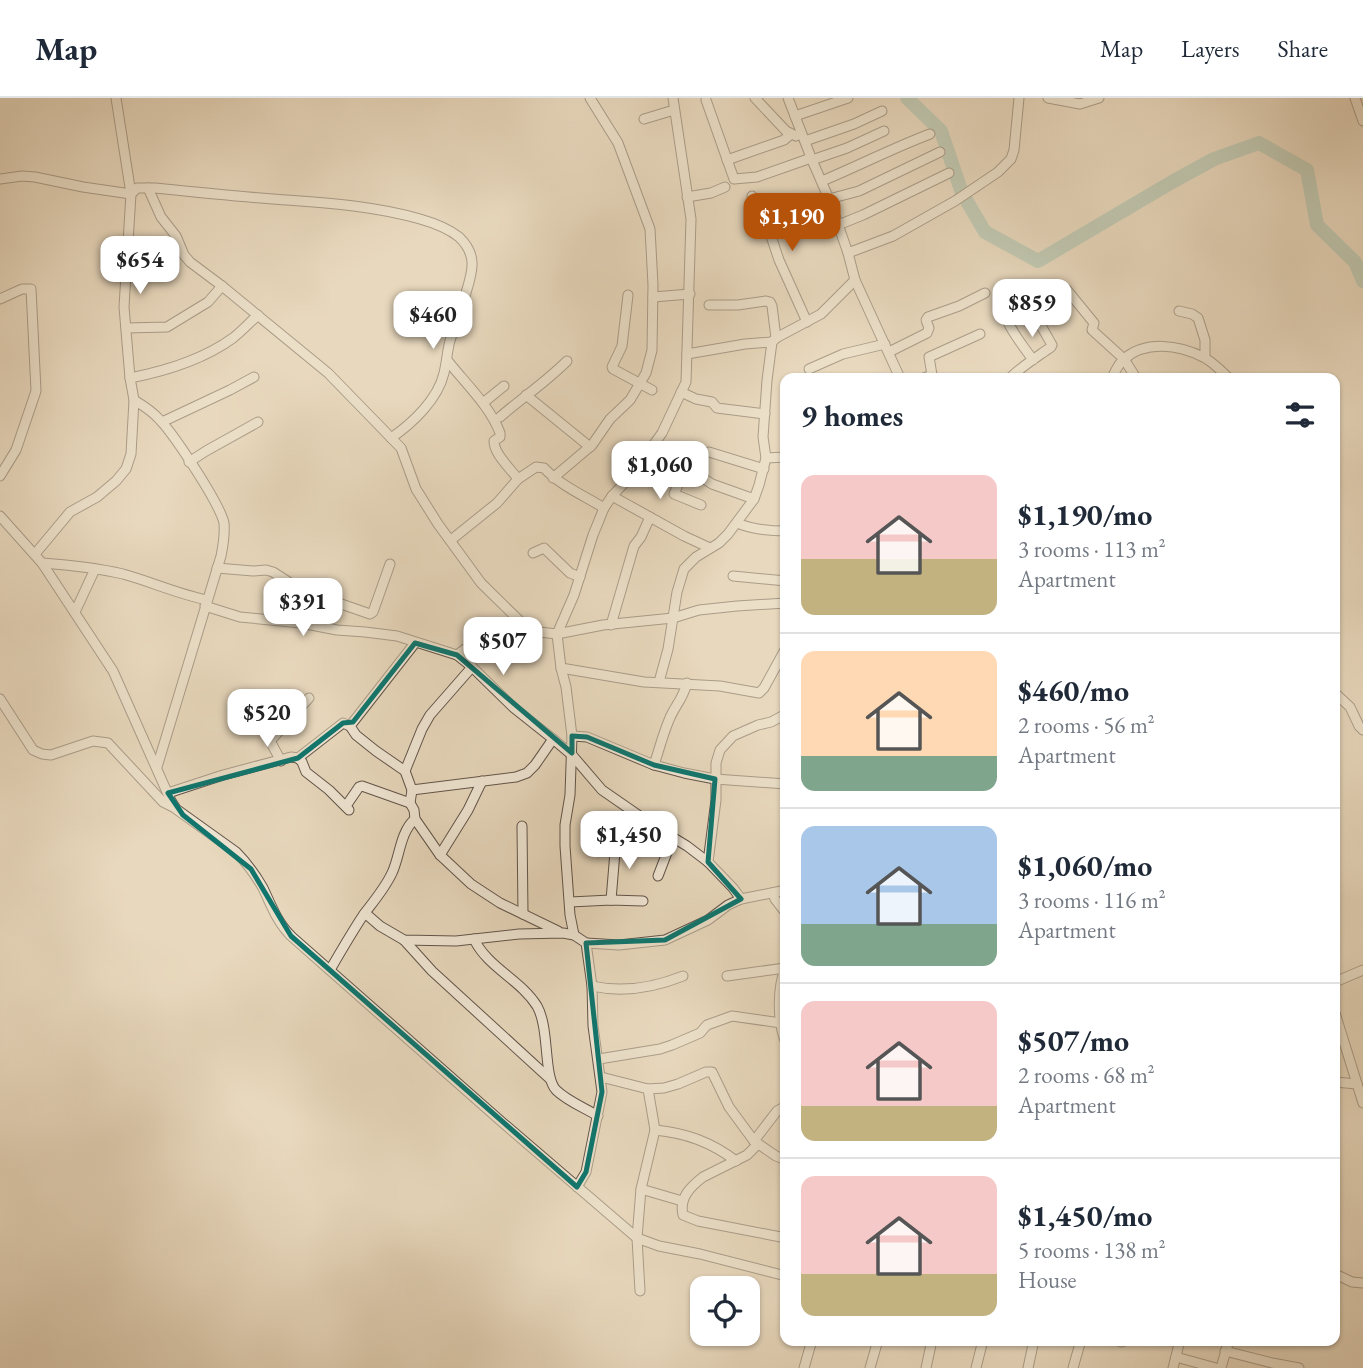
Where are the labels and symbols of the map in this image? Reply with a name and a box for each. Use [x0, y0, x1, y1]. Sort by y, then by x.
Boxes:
pin: $1,190 [735, 194, 849, 253]
pin: $654 [99, 236, 181, 296]
pin: $859 [991, 280, 1073, 339]
pin: $460 [392, 292, 474, 351]
pin: $1,060 [603, 442, 717, 501]
pin: $391 [262, 578, 344, 638]
pin: $507 [462, 618, 544, 677]
pin: $520 [226, 690, 308, 749]
pin: $1,450 [572, 812, 686, 871]

